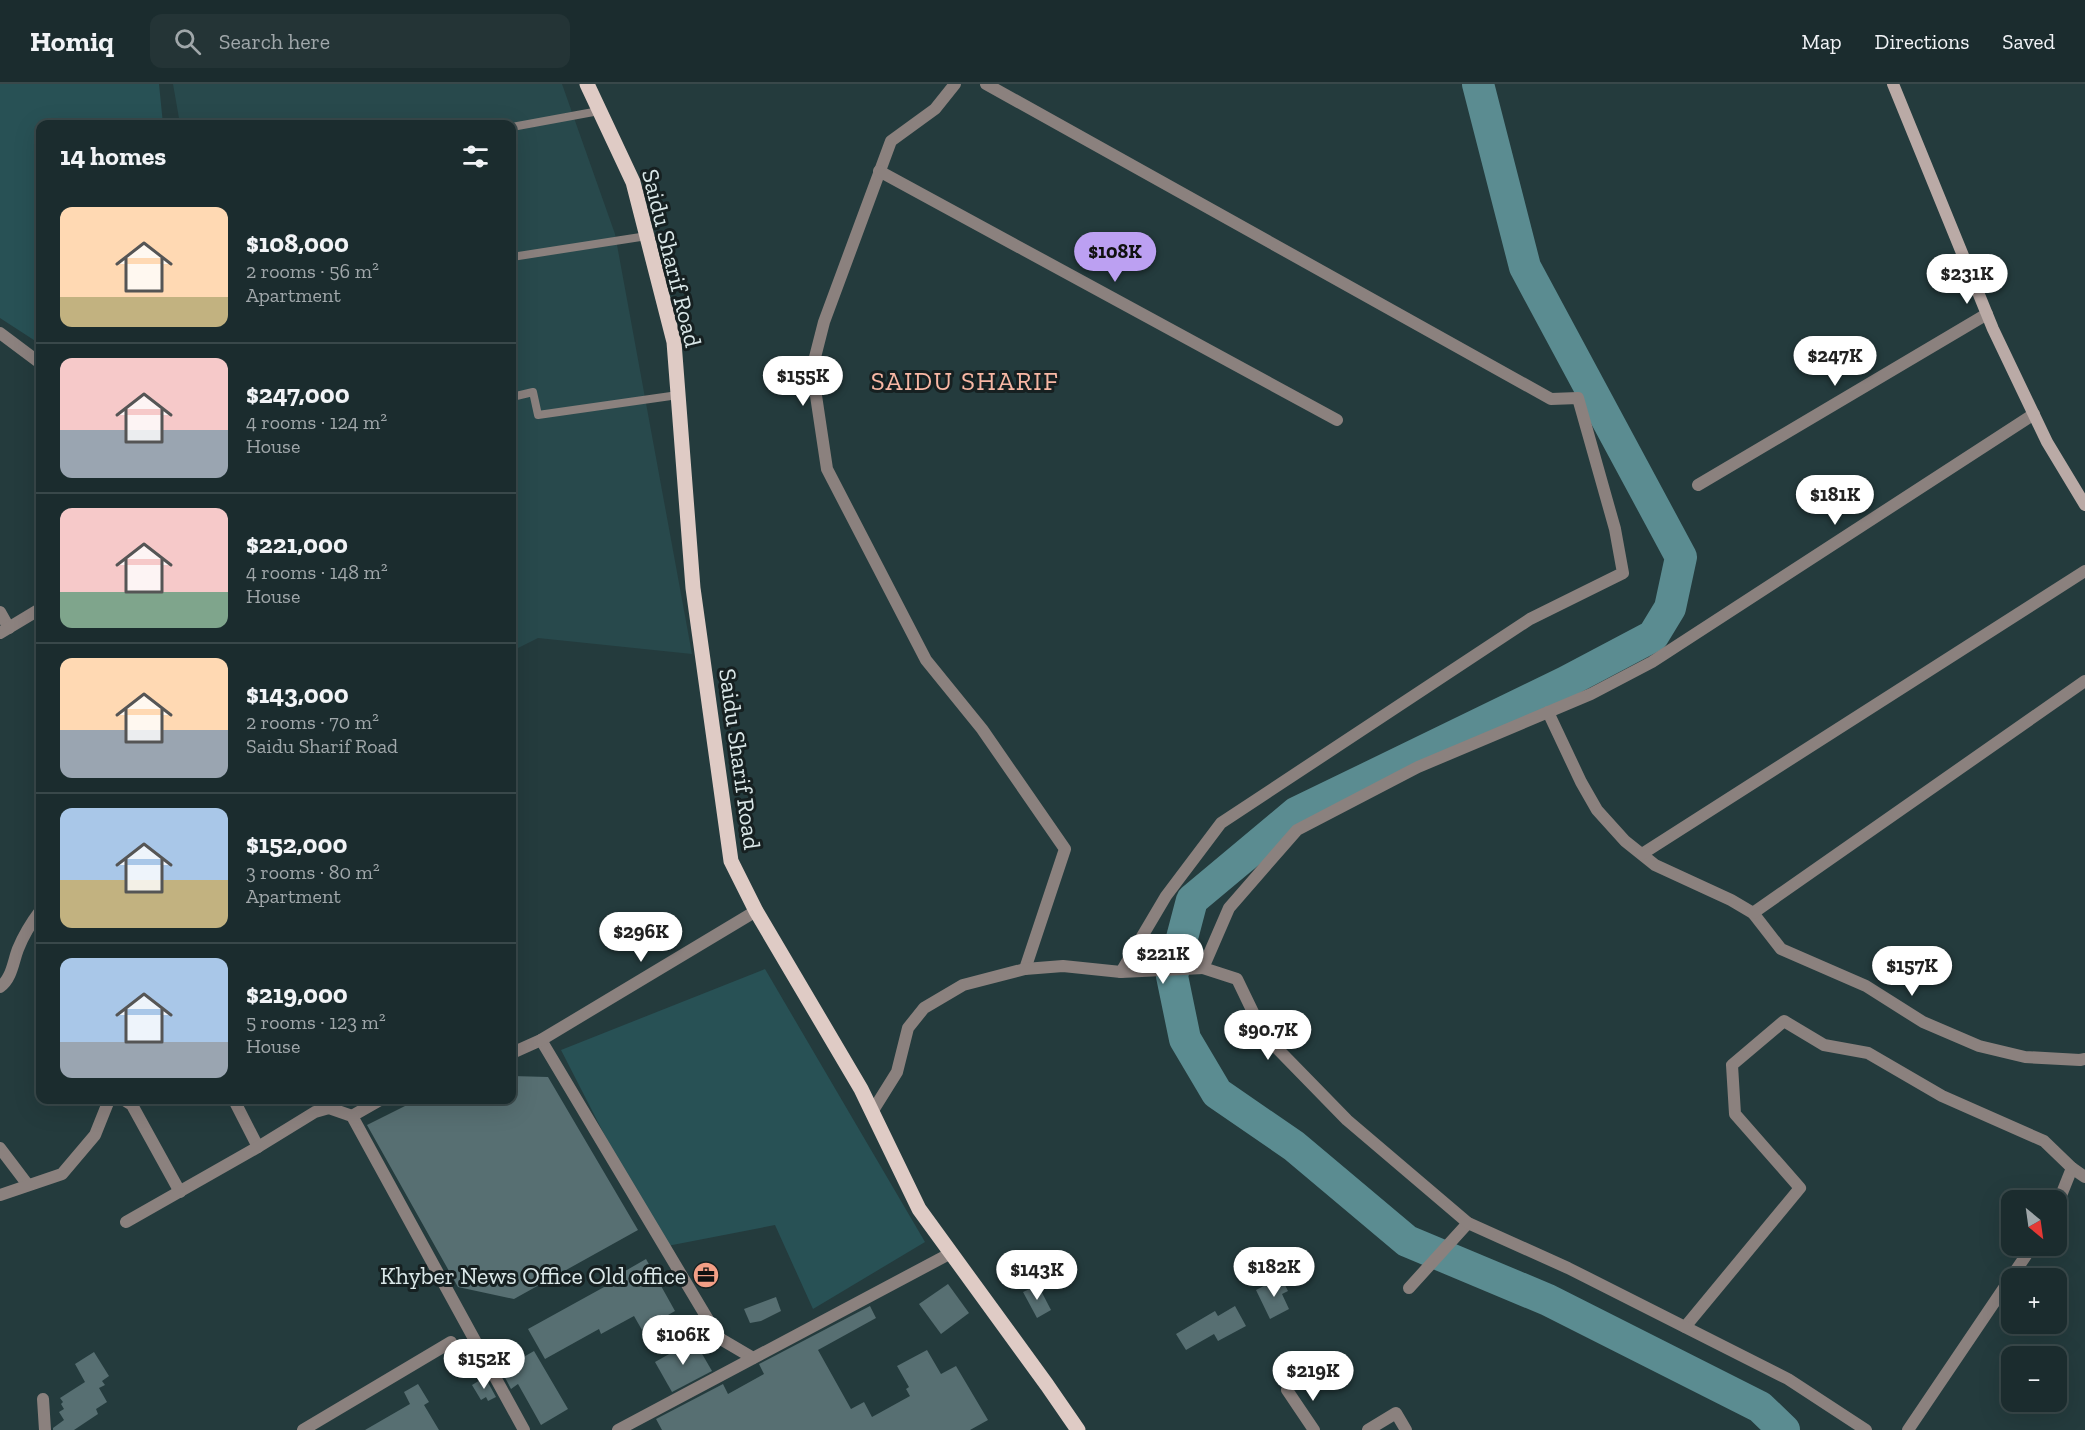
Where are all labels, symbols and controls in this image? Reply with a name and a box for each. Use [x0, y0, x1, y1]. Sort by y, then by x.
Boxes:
search box [150, 14, 570, 68]
text: Homiq [30, 25, 114, 58]
icon: search [171, 25, 204, 58]
text: Search here [219, 28, 330, 55]
text: Map [1802, 29, 1842, 54]
text: Directions [1875, 29, 1969, 54]
text: Saved [2002, 29, 2055, 54]
text: 14 homes [60, 140, 166, 172]
icon: filters [459, 140, 492, 173]
street label: Saidu Sharif Road [636, 166, 708, 350]
text: $108,000 [246, 227, 349, 259]
icon: home [108, 231, 180, 303]
pin: $108K [1073, 232, 1157, 283]
text: $108K [1088, 239, 1142, 263]
pin: $231K [1925, 254, 2009, 305]
text: 2 rooms · 56 m² [246, 259, 379, 283]
text: $231K [1941, 261, 1993, 285]
text: Apartment [246, 283, 341, 307]
pin: $247K [1793, 336, 1877, 387]
text: $247K [1808, 343, 1862, 367]
pin: $155K [761, 356, 845, 407]
text: $155K [777, 363, 829, 387]
district label: SAIDU SHARIF [871, 365, 1059, 397]
text: $247,000 [246, 378, 350, 410]
icon: home [108, 382, 180, 454]
text: 4 rooms · 124 m² [246, 410, 387, 434]
text: House [246, 434, 300, 458]
pin: $181K [1793, 475, 1877, 526]
text: $181K [1810, 482, 1860, 506]
text: $221,000 [246, 528, 348, 560]
icon: home [108, 532, 180, 604]
text: 4 rooms · 148 m² [246, 560, 388, 584]
text: House [246, 584, 300, 608]
street label: Saidu Sharif Road [713, 667, 767, 851]
text: $143,000 [246, 678, 349, 710]
icon: home [108, 682, 180, 754]
text: 2 rooms · 70 m² [246, 710, 379, 734]
text: Saidu Sharif Road [246, 734, 398, 758]
text: $152,000 [246, 828, 348, 860]
icon: home [108, 832, 180, 904]
text: 3 rooms · 80 m² [246, 860, 380, 884]
text: Apartment [246, 884, 341, 908]
pin: $296K [599, 912, 683, 963]
text: $296K [613, 919, 669, 943]
pin: $221K [1121, 934, 1205, 985]
text: $221K [1137, 941, 1189, 965]
pin: $157K [1870, 946, 1954, 997]
text: $157K [1886, 953, 1938, 977]
text: $219,000 [246, 978, 348, 1010]
icon: home [108, 982, 180, 1054]
text: 5 rooms · 123 m² [246, 1010, 386, 1034]
pin: $90.7K [1219, 1010, 1317, 1061]
text: $90.7K [1238, 1017, 1298, 1041]
text: House [246, 1034, 300, 1058]
north arrow [2001, 1190, 2067, 1256]
map controls [2001, 1190, 2067, 1412]
pin: $182K [1232, 1247, 1316, 1298]
pin: $143K [995, 1250, 1079, 1301]
text: $182K [1248, 1254, 1300, 1278]
text: $143K [1010, 1257, 1064, 1281]
office icon: Khyber News Office Old office [691, 1260, 721, 1290]
place label: Khyber News Office Old office [380, 1261, 686, 1290]
button: + [2001, 1268, 2067, 1334]
pin: $106K [641, 1315, 725, 1366]
text: $106K [656, 1322, 710, 1346]
pin: $152K [442, 1339, 526, 1390]
text: $152K [458, 1346, 510, 1370]
button: − [2001, 1346, 2067, 1412]
pin: $219K [1271, 1351, 1355, 1402]
text: $219K [1287, 1358, 1339, 1382]

